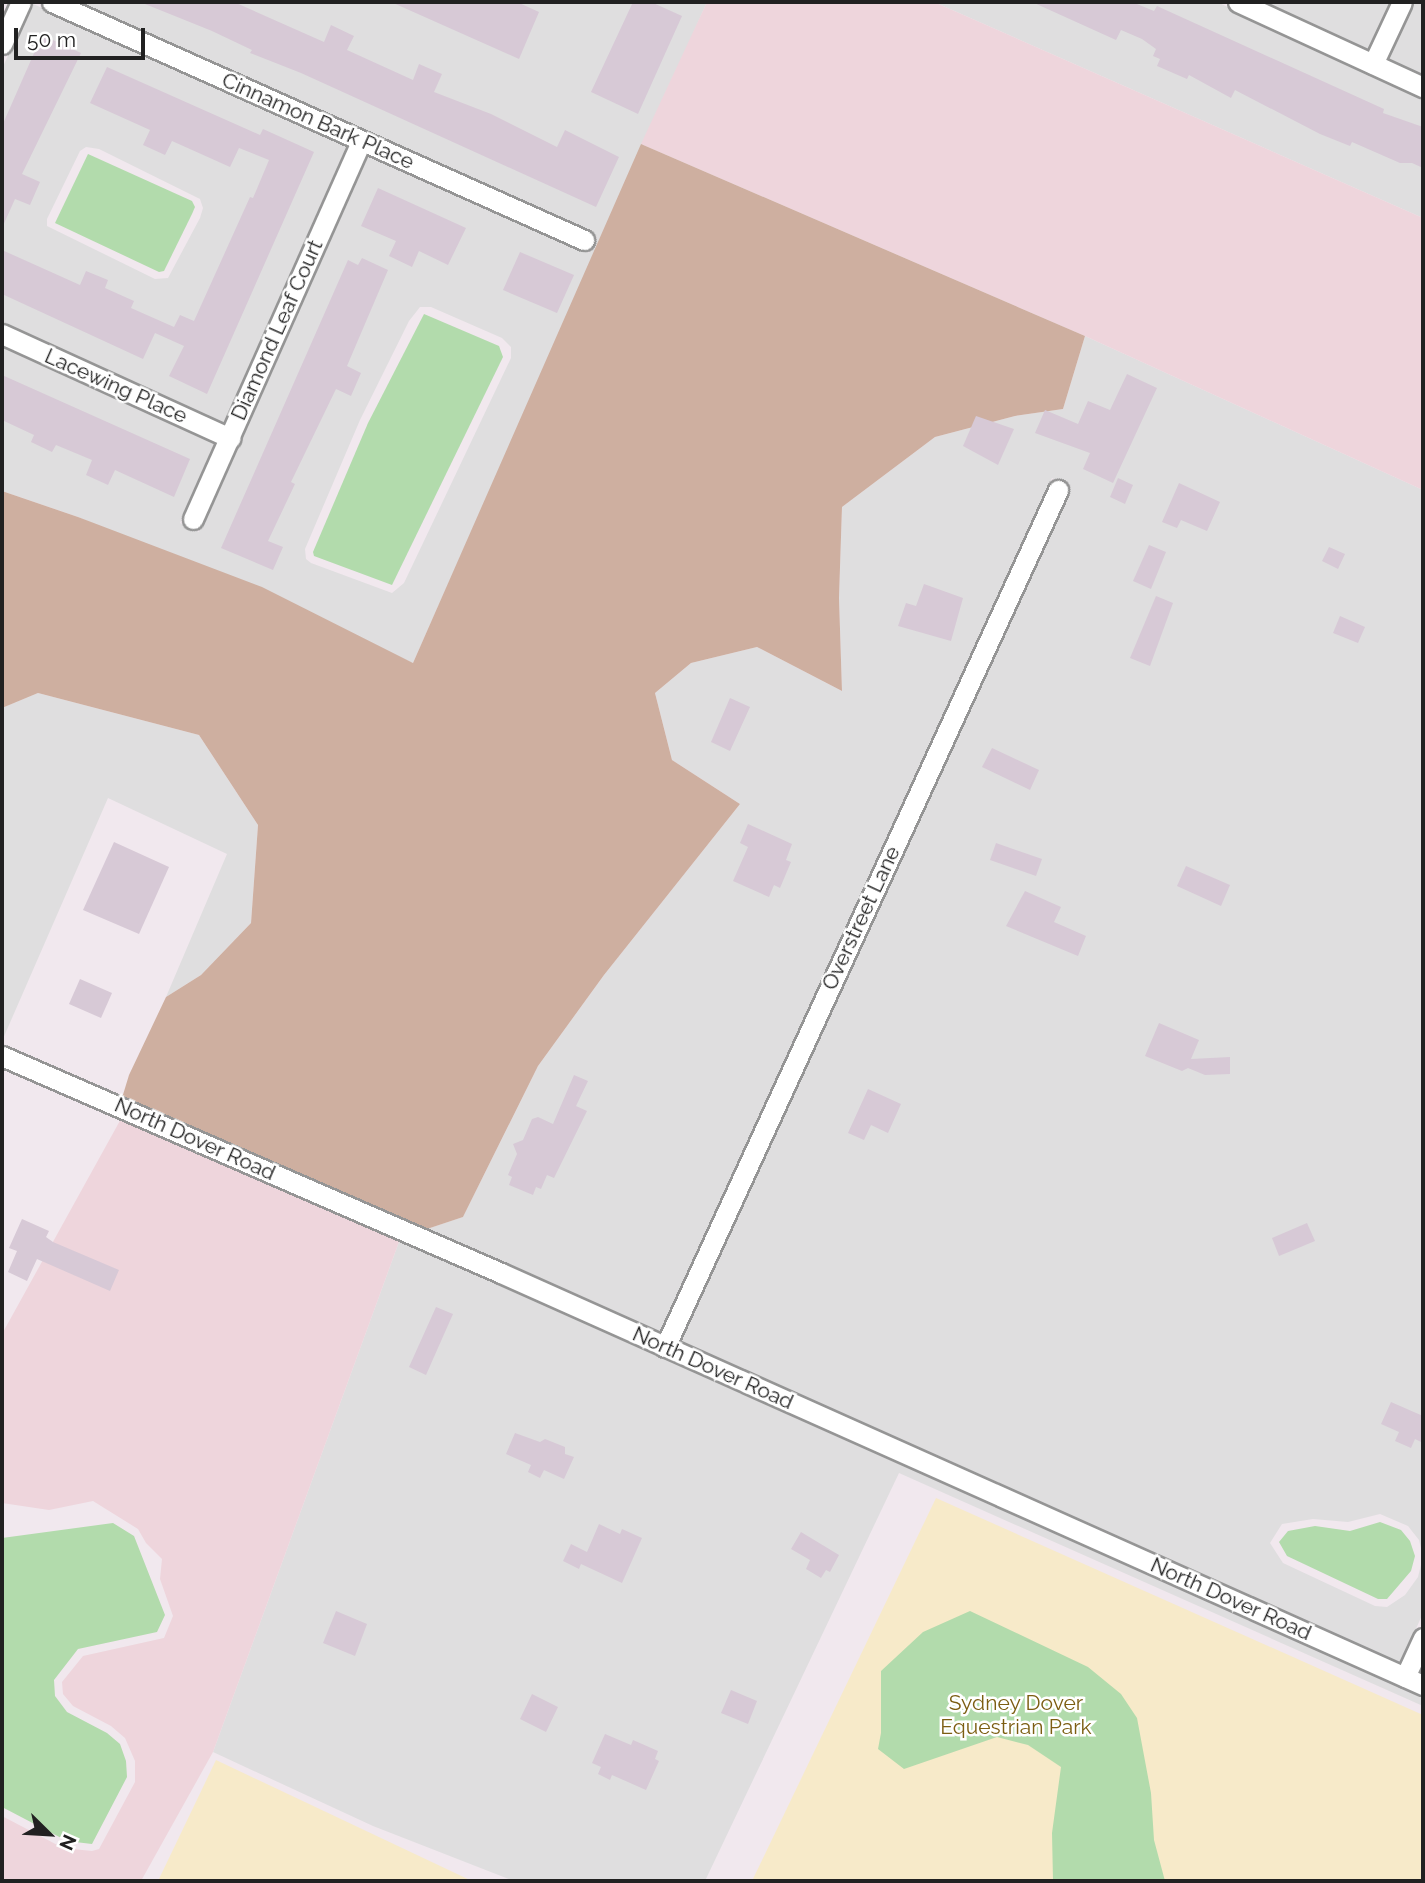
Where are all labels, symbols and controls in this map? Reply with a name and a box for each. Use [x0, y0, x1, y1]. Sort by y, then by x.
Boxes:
scale bar [18, 14, 149, 58]
text: 50 m [27, 27, 76, 52]
street label: Cinnamon Bark Place [218, 67, 418, 175]
street label: Diamond Leaf Court [226, 236, 328, 424]
street label: Lacewing Place [41, 343, 191, 429]
street label: Overstreet Lane [817, 842, 905, 994]
street label: North Dover Road [110, 1092, 280, 1186]
street label: North Dover Road [628, 1321, 798, 1415]
street label: North Dover Road [1146, 1552, 1316, 1646]
park label: Sydney Dover Equestrian Park [940, 1690, 1092, 1740]
north arrow [14, 1799, 84, 1869]
text: N [55, 1831, 81, 1854]

